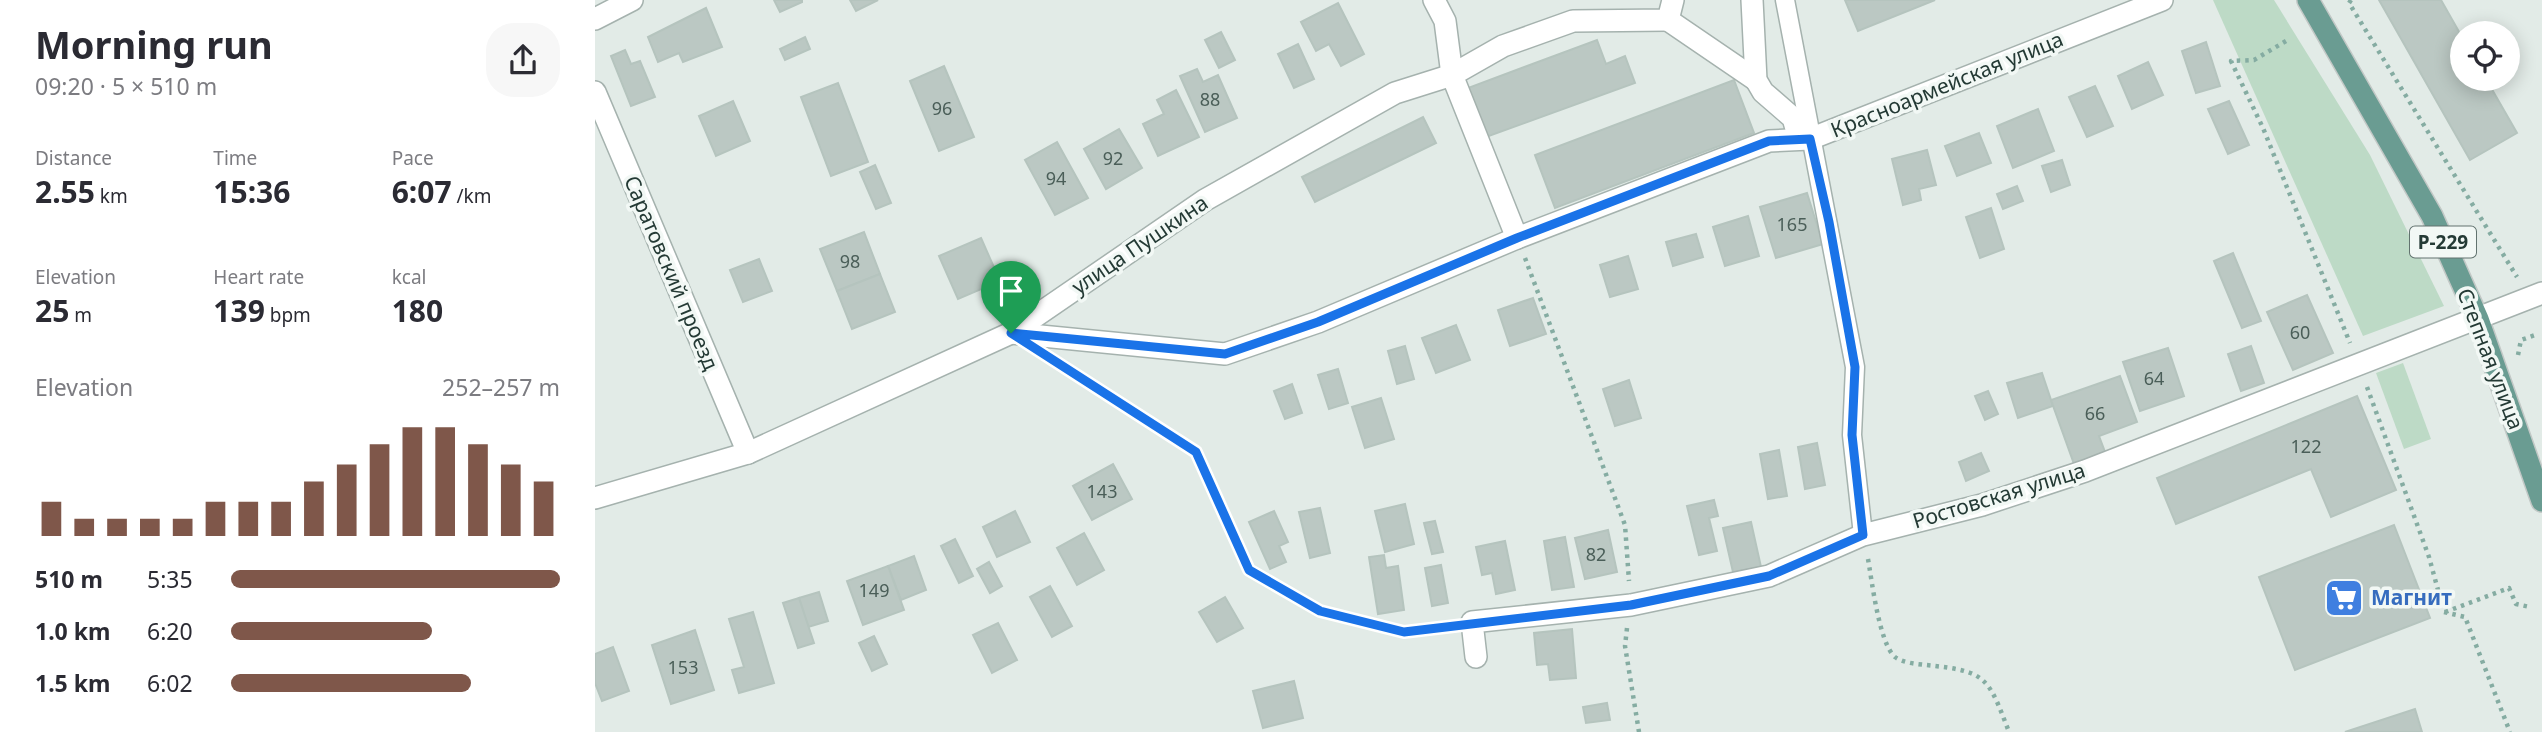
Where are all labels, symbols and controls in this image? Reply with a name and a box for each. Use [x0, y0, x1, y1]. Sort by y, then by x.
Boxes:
text: Morning run [35, 18, 273, 70]
map controls [2450, 21, 2520, 91]
button: locate [2450, 21, 2520, 91]
button: share [486, 23, 560, 97]
street label: Красноармейская улица [1826, 25, 2067, 144]
text: 09:20 · 5 × 510 m [35, 70, 217, 102]
house number: 88 [1200, 87, 1220, 111]
house number: 96 [932, 96, 952, 120]
text: Distance [35, 145, 112, 171]
text: Time [213, 145, 257, 171]
text: Pace [392, 145, 434, 171]
house number: 92 [1103, 146, 1123, 170]
house number: 94 [1046, 166, 1066, 190]
text: 2.55 [35, 171, 95, 212]
text: 15:36 [213, 171, 290, 212]
text: 6:07 [392, 171, 452, 212]
street label: Саратовский проезд [618, 171, 726, 374]
text: km [95, 183, 128, 209]
text: /km [452, 183, 492, 209]
street label: улица Пушкина [1066, 188, 1213, 300]
house number: 165 [1777, 212, 1807, 236]
road number: Р-229 [2410, 226, 2476, 258]
house number: 98 [840, 249, 860, 273]
pin [981, 261, 1041, 333]
text: Elevation [35, 264, 116, 290]
text: Heart rate [213, 264, 304, 290]
text: kcal [392, 264, 426, 290]
icon: arrive [992, 272, 1030, 310]
street label: Степная улица [2451, 284, 2531, 433]
text: 25 [35, 290, 69, 331]
text: 139 [213, 290, 265, 331]
text: 180 [392, 290, 443, 331]
text: m [69, 302, 92, 328]
text: bpm [265, 302, 311, 328]
house number: 60 [2290, 320, 2310, 344]
house number: 64 [2144, 366, 2164, 390]
text: Elevation [35, 371, 133, 403]
text: 252–257 m [442, 371, 560, 403]
house number: 66 [2085, 401, 2105, 425]
house number: 122 [2291, 434, 2321, 458]
street label: Ростовская улица [1909, 455, 2088, 535]
house number: 143 [1087, 479, 1117, 503]
house number: 82 [1586, 542, 1606, 566]
text: 510 m [35, 563, 103, 595]
text: 5:35 [147, 563, 193, 595]
supermarket icon: Магнит [2323, 577, 2365, 619]
house number: 149 [859, 578, 889, 602]
place label: Магнит [2371, 583, 2452, 611]
text: 1.0 km [35, 615, 110, 647]
text: 6:20 [147, 615, 193, 647]
house number: 153 [668, 655, 698, 679]
text: 1.5 km [35, 667, 110, 699]
text: 6:02 [147, 667, 193, 699]

